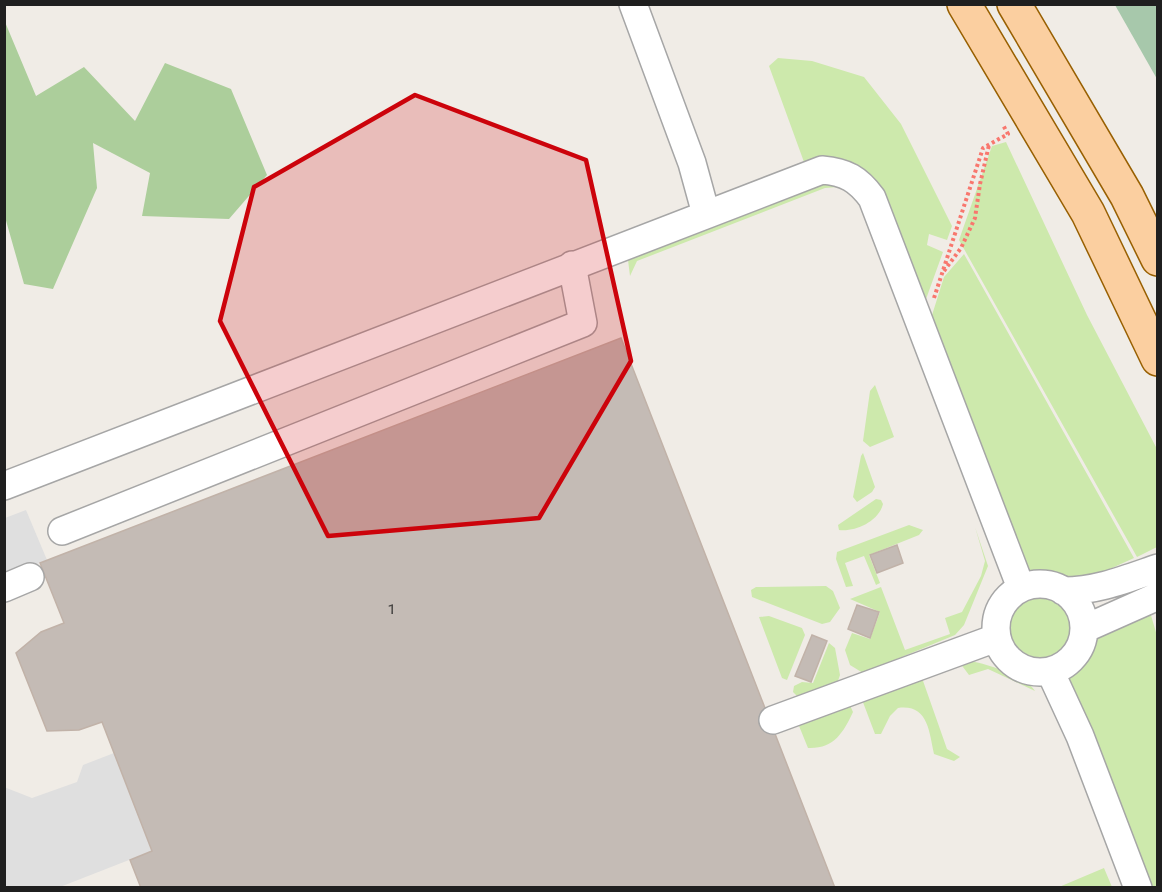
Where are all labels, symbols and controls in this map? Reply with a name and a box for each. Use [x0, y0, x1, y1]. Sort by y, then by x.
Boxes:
house number: 1 [389, 598, 395, 618]

